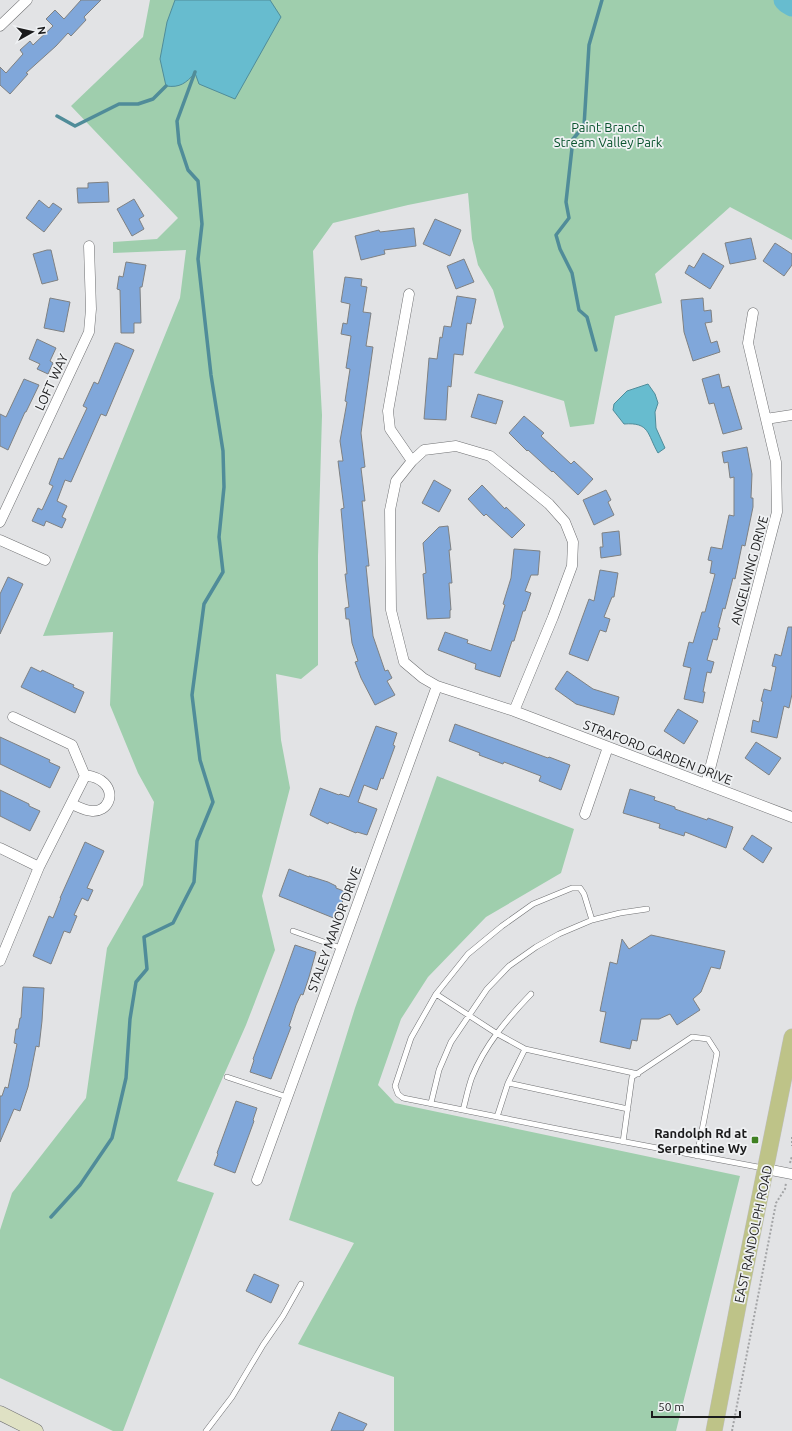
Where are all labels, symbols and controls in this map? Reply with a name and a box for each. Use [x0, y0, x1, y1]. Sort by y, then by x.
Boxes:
north arrow [12, 12, 52, 52]
text: N [35, 26, 48, 36]
park label: Paint Branch Stream Valley Park [554, 120, 663, 149]
street label: LOFT WAY [32, 351, 70, 412]
street label: ANGELWING DRIVE [728, 514, 770, 626]
street label: STRAFORD GARDEN DRIVE [582, 717, 734, 787]
street label: STALEY MANOR DRIVE [305, 864, 363, 994]
place label: Randolph Rd at Serpentine Wy [654, 1126, 747, 1155]
marker: Randolph Rd at Serpentine Wy [750, 1135, 760, 1145]
street label: EAST RANDOLPH ROAD [732, 1164, 774, 1304]
scale bar [652, 1393, 740, 1419]
text: 50 m [658, 1400, 685, 1413]

